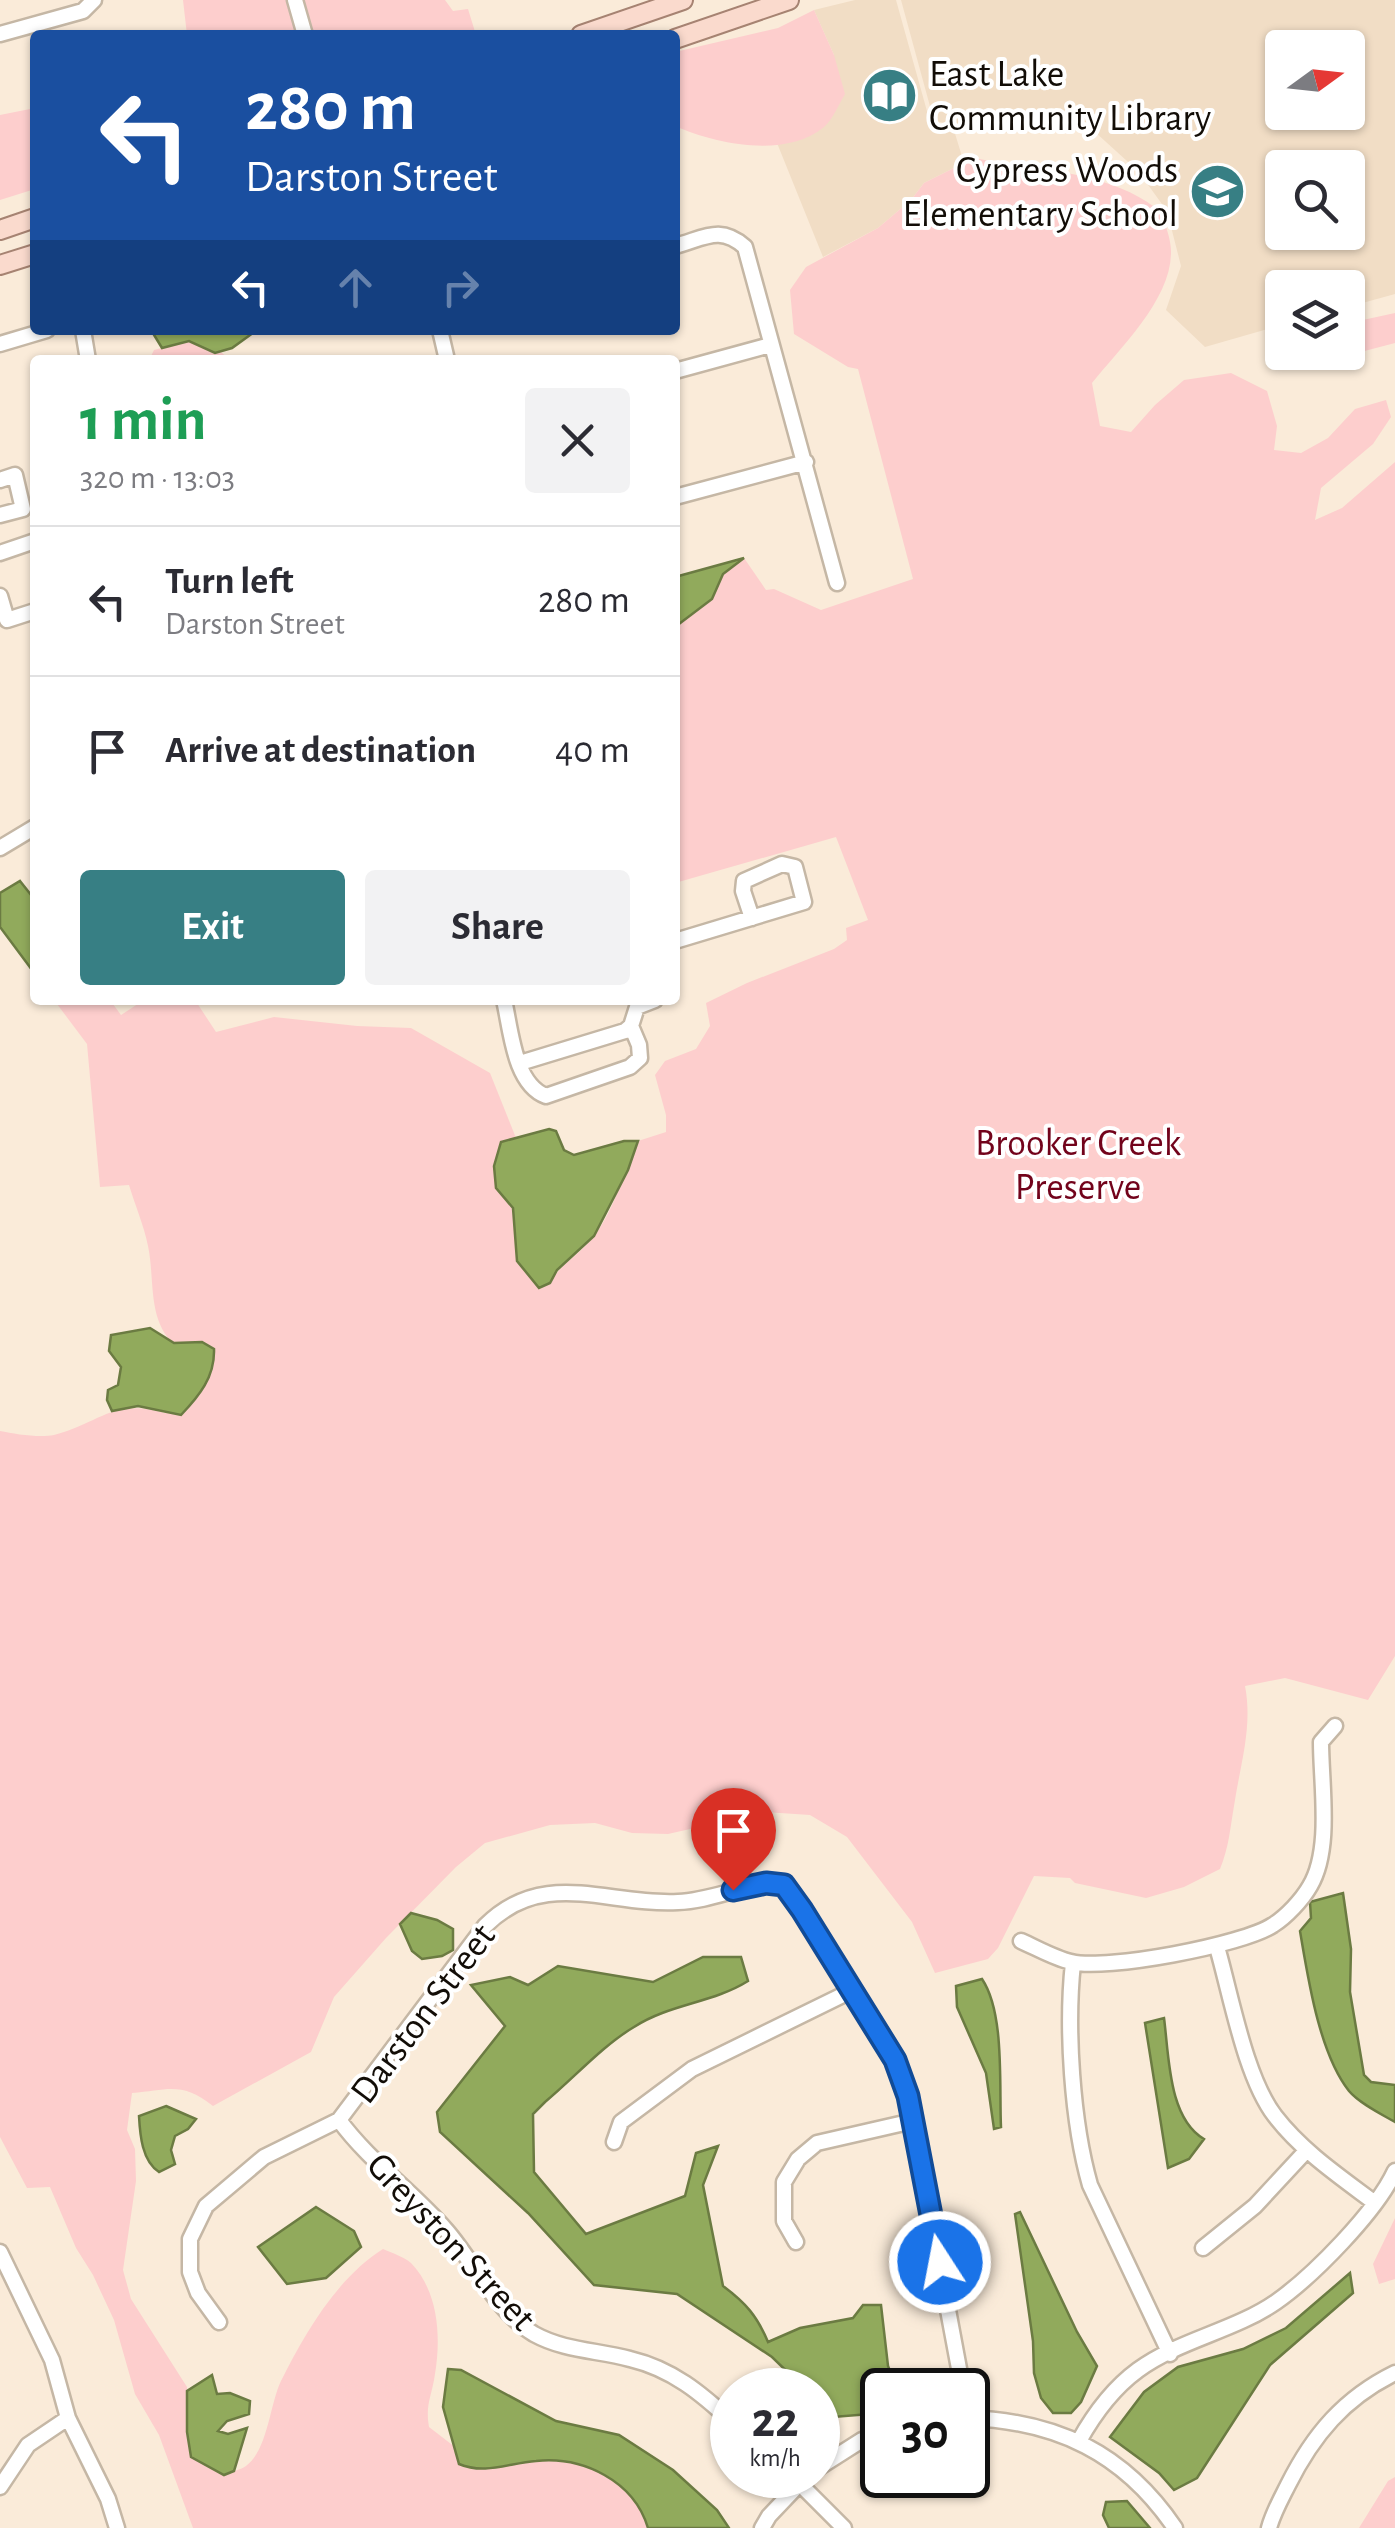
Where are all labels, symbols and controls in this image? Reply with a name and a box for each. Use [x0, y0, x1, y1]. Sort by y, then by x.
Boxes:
north arrow [1265, 30, 1365, 130]
map controls [1265, 30, 1365, 370]
place label: East Lake Community Library [929, 56, 1211, 138]
library icon: East Lake Community Library [860, 65, 920, 125]
icon: left [80, 70, 210, 200]
text: 280 m [245, 73, 416, 143]
button: search [1265, 150, 1365, 250]
place label: Cypress Woods Elementary School [902, 152, 1178, 234]
text: Darston Street [245, 155, 498, 200]
school or university icon: Cypress Woods Elementary School [1187, 161, 1247, 221]
icon: left [223, 260, 278, 315]
icon: ahead [328, 260, 383, 315]
icon: right [433, 260, 488, 315]
button: layers [1265, 270, 1365, 370]
button: close [525, 388, 630, 493]
text: 1 min [80, 391, 206, 451]
text: 320 m · 13:03 [80, 462, 235, 494]
text: Turn left [165, 563, 293, 601]
icon: left [80, 574, 135, 629]
text: 280 m [538, 582, 630, 620]
text: Darston Street [165, 608, 345, 640]
icon: arrive [80, 724, 135, 779]
text: Arrive at destination [165, 732, 476, 770]
text: 40 m [555, 732, 630, 770]
button: Exit [80, 870, 345, 985]
button: Share [365, 870, 630, 985]
park label: Brooker Creek Preserve [975, 1125, 1182, 1207]
pin [691, 1788, 776, 1891]
icon: arrive [706, 1803, 761, 1858]
street label: Darston Street [344, 1918, 503, 2111]
street label: Greyston Street [359, 2146, 542, 2338]
position arrow [888, 2210, 992, 2314]
speed limit sign: 30 [860, 2368, 990, 2498]
text: 22 [751, 2396, 799, 2446]
text: km/h [749, 2446, 801, 2471]

